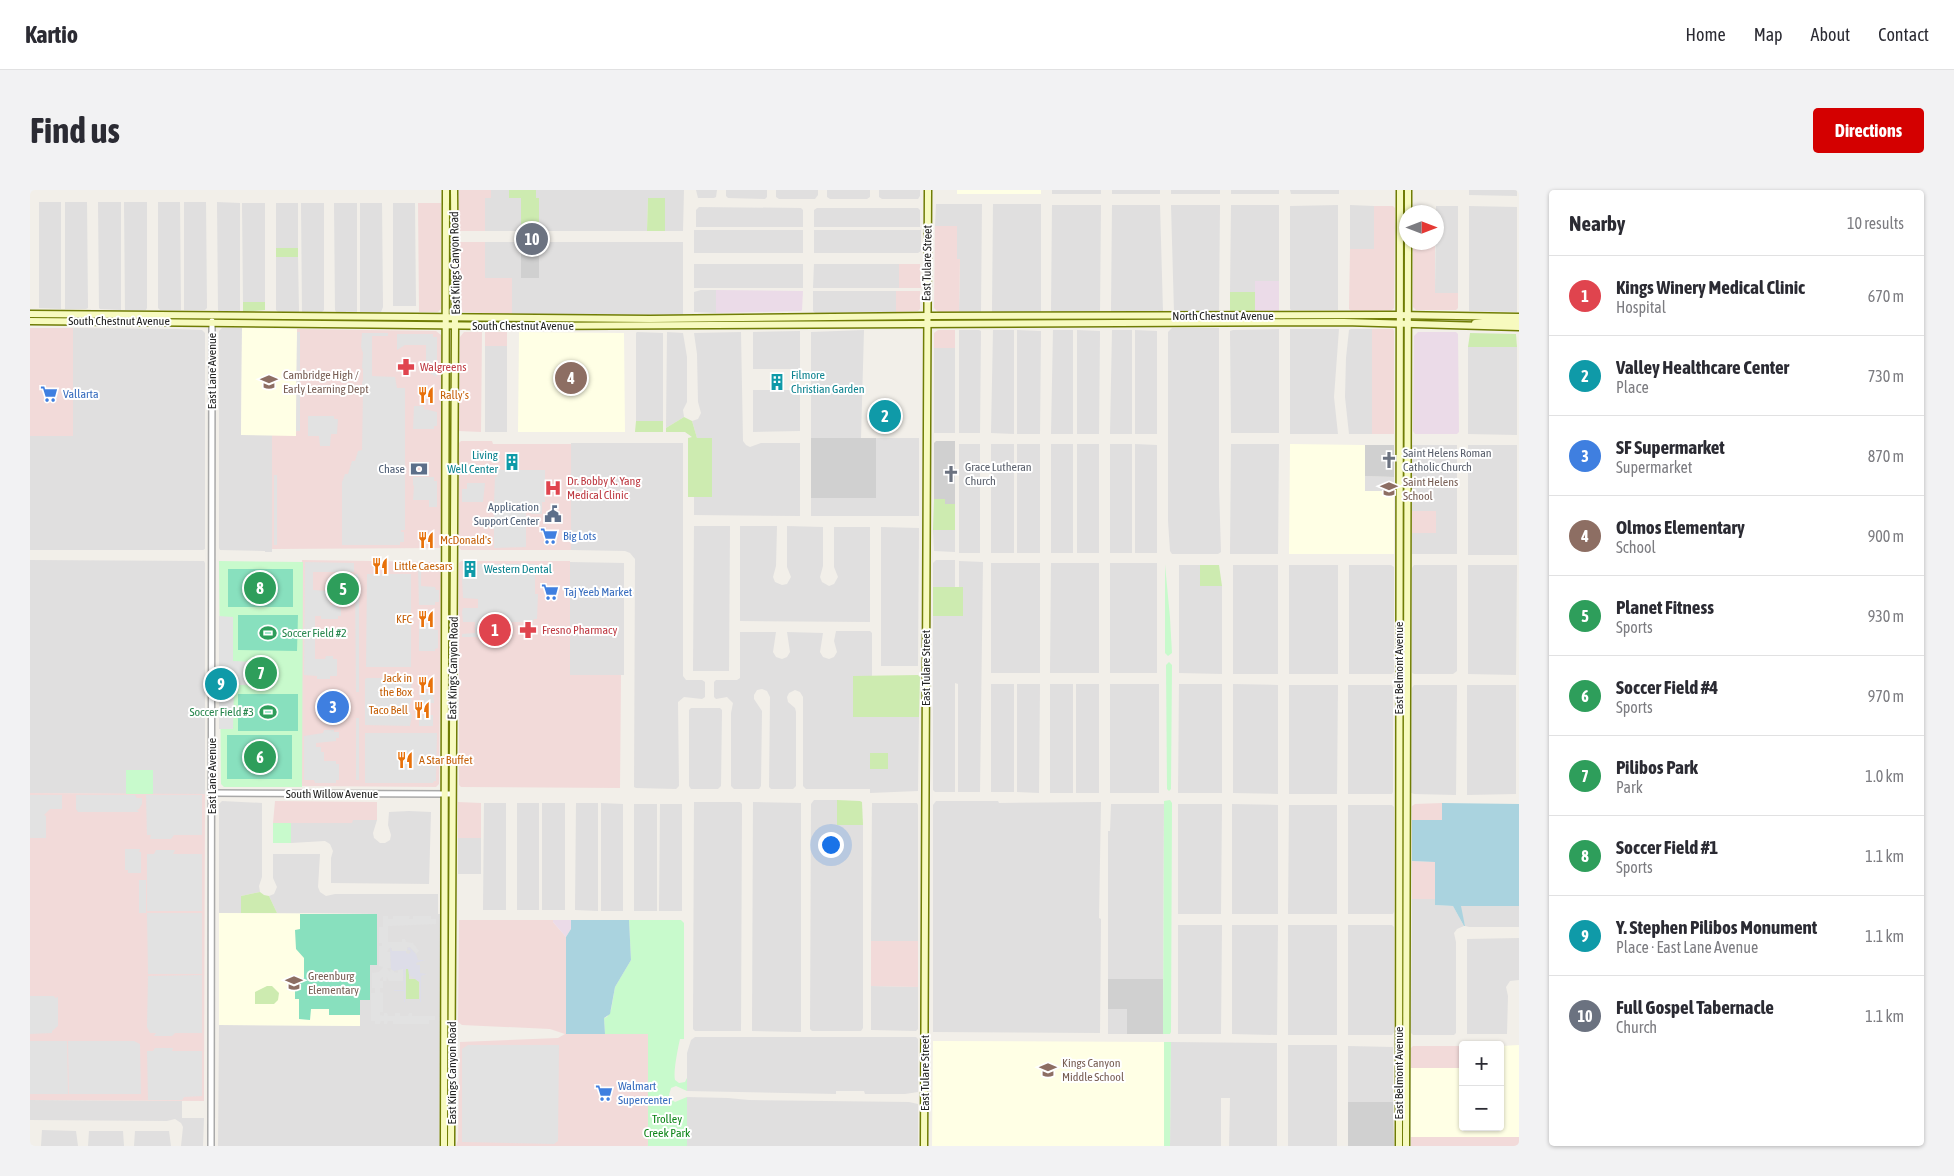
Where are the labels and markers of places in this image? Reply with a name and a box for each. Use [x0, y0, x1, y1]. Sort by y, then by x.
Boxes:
pin: 10 [516, 220, 548, 258]
pharmacy icon: Walgreens [396, 357, 416, 377]
pin: 4 [555, 359, 587, 397]
place label: Walgreens [420, 360, 467, 374]
place label: Cambridge High / Early Learning Dept [283, 368, 369, 396]
place label: Filmore Christian Garden [791, 368, 864, 396]
school or university icon: Cambridge High / Early Learning Dept [259, 372, 279, 392]
building icon: Filmore Christian Garden [767, 372, 787, 392]
supermarket icon: Vallarta [39, 384, 59, 404]
restaurant icon: Rally's [416, 385, 436, 405]
place label: Vallarta [63, 387, 99, 401]
place label: Rally's [440, 388, 469, 402]
pin: 2 [869, 397, 901, 435]
place label: Saint Helens Roman Catholic Church [1403, 446, 1492, 474]
place label: Living Well Center [447, 448, 499, 476]
church icon: Saint Helens Roman Catholic Church [1379, 450, 1399, 470]
building icon: Living Well Center [502, 452, 522, 472]
bank icon: Chase [409, 459, 429, 479]
place label: Grace Lutheran Church [965, 460, 1032, 488]
place label: Chase [379, 462, 405, 476]
church icon: Grace Lutheran Church [941, 464, 961, 484]
place label: Dr. Bobby K. Yang Medical Clinic [567, 474, 641, 502]
place label: Saint Helens School [1403, 475, 1458, 503]
hospital icon: Dr. Bobby K. Yang Medical Clinic [543, 478, 563, 498]
school or university icon: Saint Helens School [1379, 479, 1399, 499]
place label: Application Support Center [474, 500, 539, 528]
public building icon: Application Support Center [543, 504, 563, 524]
supermarket icon: Big Lots [539, 526, 559, 546]
place label: Big Lots [563, 529, 596, 543]
restaurant icon: McDonald's [416, 530, 436, 550]
place label: McDonald's [440, 533, 491, 547]
restaurant icon: Little Caesars [370, 556, 390, 576]
place label: Little Caesars [394, 559, 453, 573]
building icon: Western Dental [460, 559, 480, 579]
place label: Western Dental [484, 562, 553, 576]
pin: 8 [244, 569, 276, 607]
pin: 5 [327, 570, 359, 608]
supermarket icon: Taj Yeeb Market [540, 582, 560, 602]
place label: Taj Yeeb Market [564, 585, 633, 599]
restaurant icon: KFC [416, 609, 436, 629]
pin: 1 [479, 611, 511, 649]
place label: KFC [396, 612, 413, 626]
pharmacy icon: Fresno Pharmacy [518, 620, 538, 640]
sports icon: Soccer Field #2 [258, 623, 278, 643]
place label: Fresno Pharmacy [542, 623, 617, 637]
place label: Soccer Field #2 [282, 626, 347, 640]
pin: 7 [245, 654, 277, 692]
pin: 9 [205, 665, 237, 703]
place label: Jack in the Box [380, 671, 412, 699]
restaurant icon: Jack in the Box [416, 675, 436, 695]
pin: 3 [317, 688, 349, 726]
restaurant icon: Taco Bell [412, 700, 432, 720]
sports icon: Soccer Field #3 [258, 702, 278, 722]
place label: Taco Bell [369, 703, 409, 717]
place label: Soccer Field #3 [189, 705, 254, 719]
pin: 6 [244, 738, 276, 776]
restaurant icon: A Star Buffet [395, 750, 415, 770]
place label: A Star Buffet [419, 753, 473, 767]
place label: Greenburg Elementary [308, 969, 359, 997]
school or university icon: Greenburg Elementary [284, 973, 304, 993]
place label: Kings Canyon Middle School [1062, 1056, 1125, 1084]
school or university icon: Kings Canyon Middle School [1038, 1060, 1058, 1080]
place label: Walmart Supercenter [618, 1079, 672, 1107]
supermarket icon: Walmart Supercenter [594, 1083, 614, 1103]

